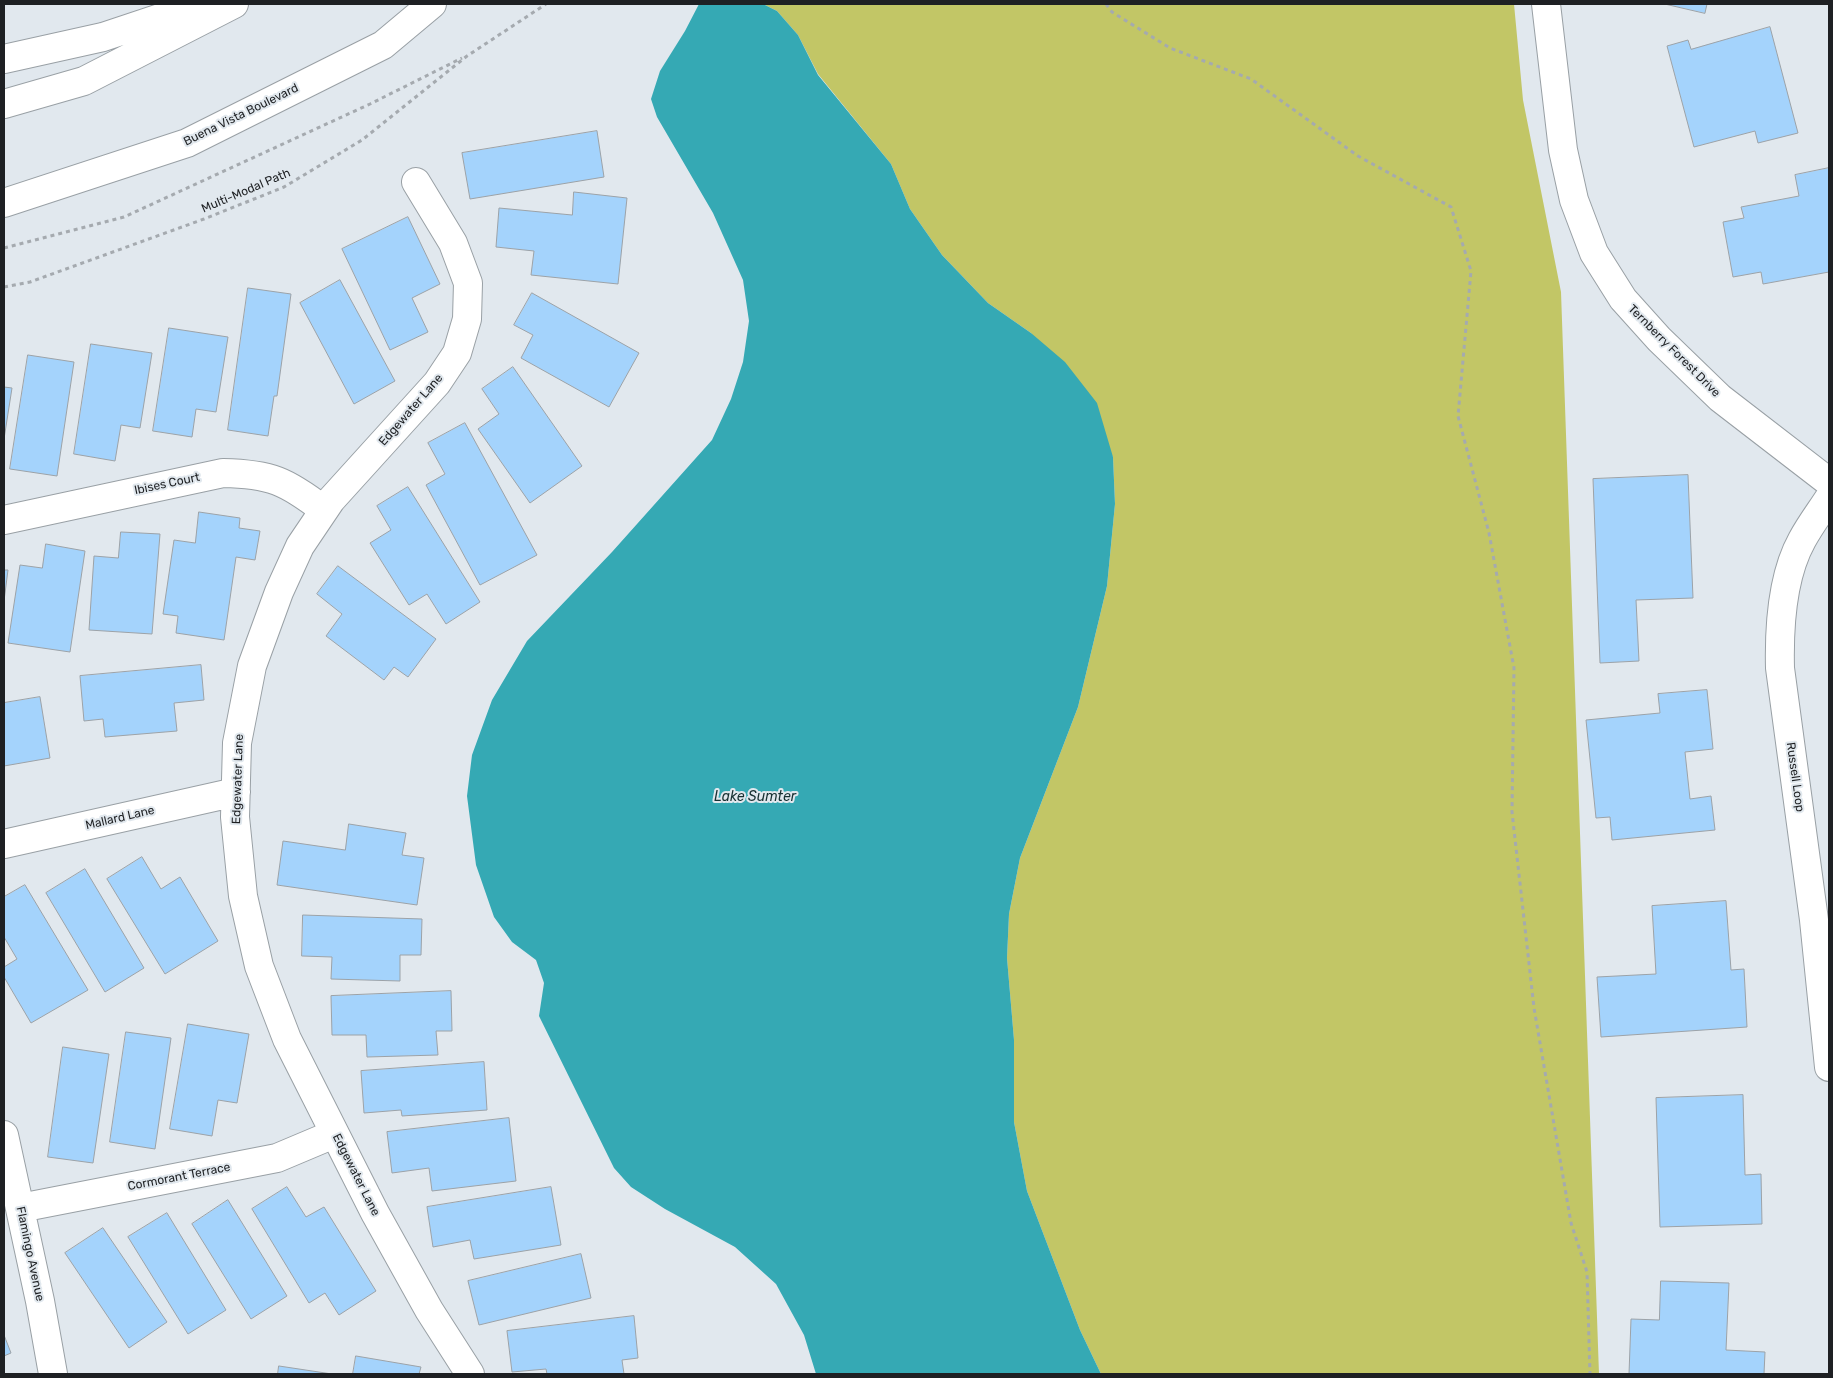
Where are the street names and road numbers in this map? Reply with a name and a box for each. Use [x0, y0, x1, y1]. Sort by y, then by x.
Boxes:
street label: Buena Vista Boulevard [181, 81, 301, 149]
street label: Multi-Modal Path [199, 166, 293, 216]
street label: Ternberry Forest Drive [1625, 302, 1723, 400]
street label: Edgewater Lane [376, 371, 446, 449]
street label: Ibises Court [133, 470, 201, 498]
street label: Edgewater Lane [229, 734, 247, 824]
street label: Russell Loop [1783, 741, 1807, 813]
street label: Mallard Lane [84, 803, 156, 833]
street label: Edgewater Lane [329, 1131, 383, 1219]
street label: Cormorant Terrace [126, 1160, 232, 1194]
street label: Flamingo Avenue [13, 1205, 47, 1303]

